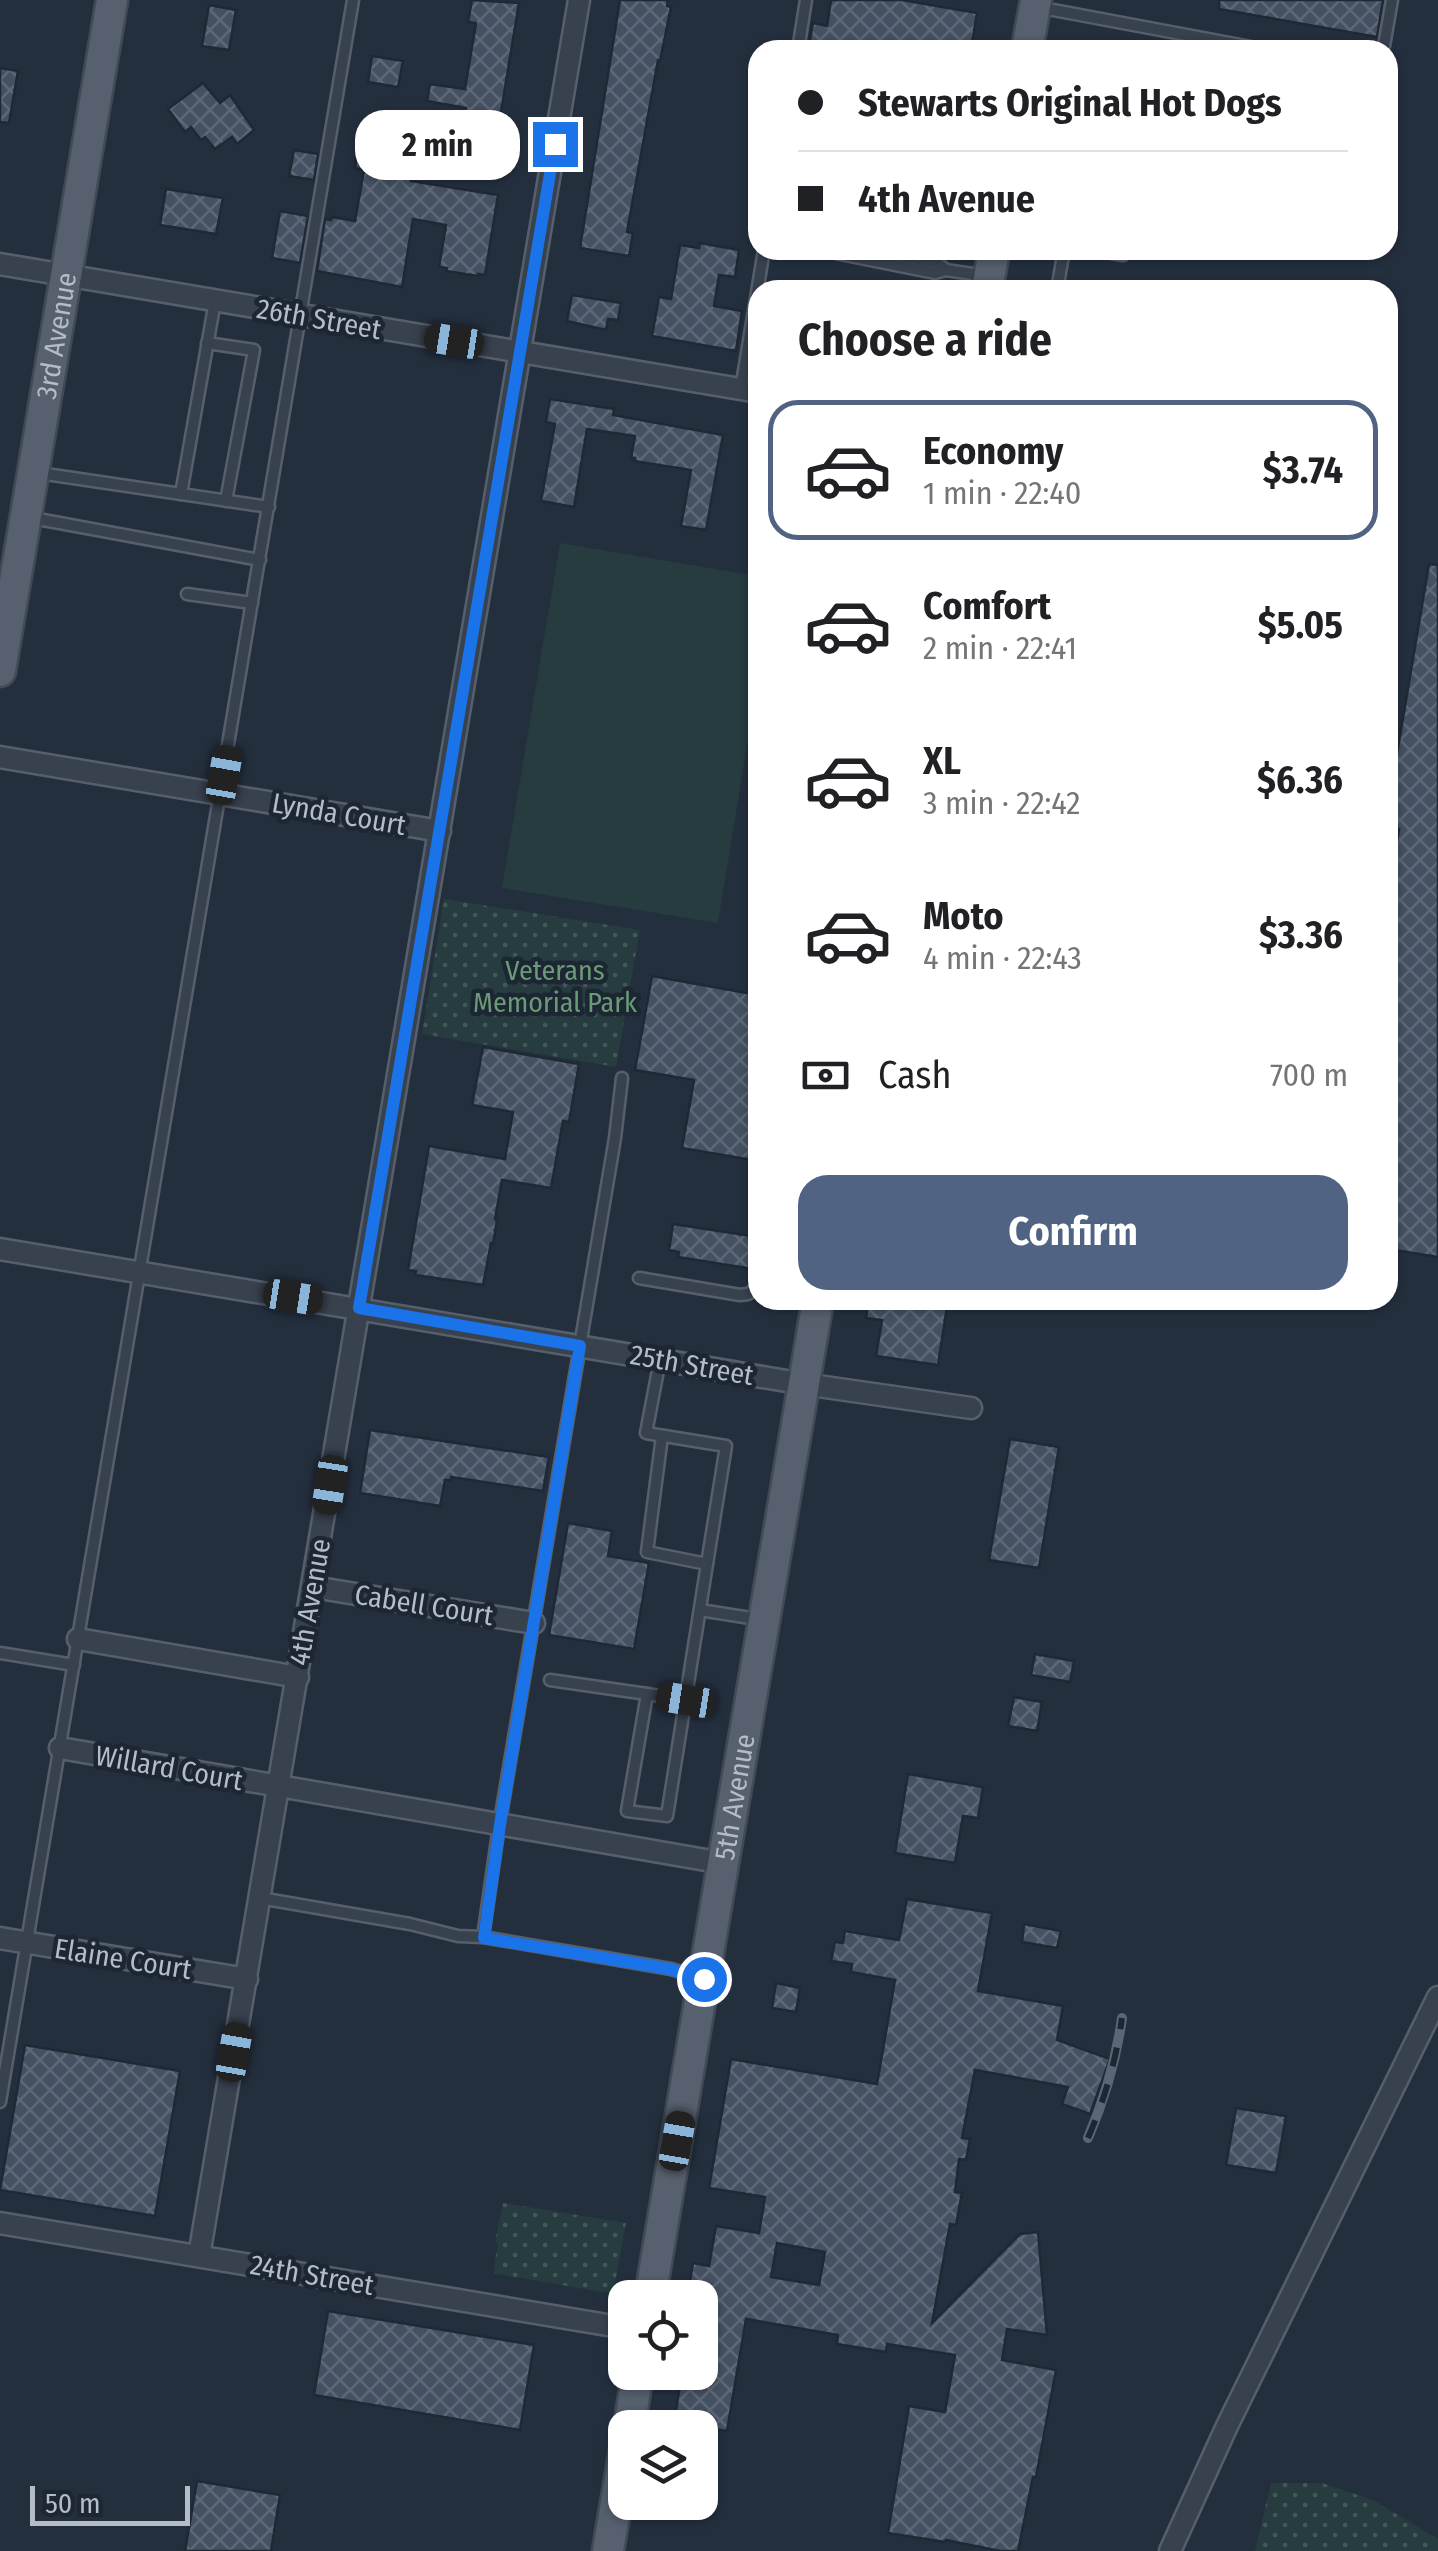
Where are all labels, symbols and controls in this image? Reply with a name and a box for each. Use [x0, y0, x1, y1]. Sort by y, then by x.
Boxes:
text: Stewarts Original Hot Dogs [858, 80, 1282, 126]
callout: 2 min [355, 109, 520, 179]
route end [533, 122, 578, 167]
text: 2 min [402, 126, 473, 164]
text: 4th Avenue [858, 176, 1035, 222]
street label: 3rd Avenue [29, 270, 83, 401]
street label: 26th Street [254, 292, 385, 346]
text: Choose a ride [798, 313, 1052, 367]
car [422, 321, 486, 361]
icon: car [803, 425, 893, 515]
text: Economy [923, 428, 1063, 474]
text: $3.74 [1263, 447, 1343, 493]
text: 1 min · 22:40 [923, 474, 1081, 512]
icon: car [803, 580, 893, 670]
text: Comfort [923, 583, 1051, 629]
text: $5.05 [1258, 602, 1343, 648]
text: 2 min · 22:41 [923, 629, 1077, 667]
icon: car [803, 735, 893, 825]
text: XL [923, 738, 961, 784]
car [204, 743, 244, 807]
text: $6.36 [1257, 757, 1343, 803]
text: 3 min · 22:42 [923, 784, 1080, 822]
street label: Lynda Court [270, 786, 409, 842]
icon: car [803, 890, 893, 980]
text: Moto [923, 893, 1004, 939]
text: $3.36 [1259, 912, 1343, 958]
text: 4 min · 22:43 [923, 939, 1082, 977]
park label: Veterans Memorial Park [473, 954, 638, 1019]
icon: cash [798, 1048, 853, 1103]
text: Cash [878, 1052, 952, 1098]
text: 700 m [1270, 1056, 1348, 1094]
button: Confirm [798, 1175, 1348, 1290]
car [261, 1277, 325, 1317]
street label: 25th Street [628, 1338, 757, 1392]
car [310, 1453, 350, 1517]
street label: 4th Avenue [283, 1536, 337, 1668]
street label: Cabell Court [352, 1578, 496, 1632]
car [654, 1680, 718, 1720]
street label: 5th Avenue [707, 1732, 761, 1863]
street label: Willard Court [93, 1739, 246, 1797]
street label: Elaine Court [52, 1932, 195, 1986]
route start [682, 1957, 727, 2002]
car [214, 2020, 254, 2084]
car [657, 2109, 697, 2173]
street label: 24th Street [248, 2248, 377, 2302]
map controls [608, 2280, 718, 2520]
button: locate [608, 2280, 718, 2390]
button: layers [608, 2410, 718, 2520]
scale bar [30, 2481, 190, 2526]
text: 50 m [45, 2487, 101, 2520]

